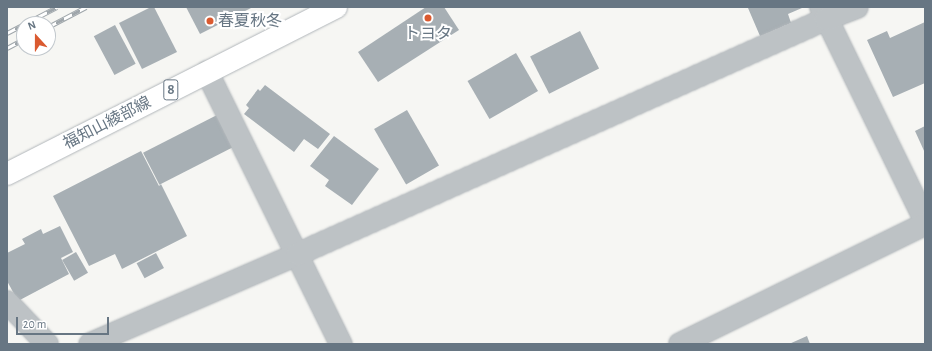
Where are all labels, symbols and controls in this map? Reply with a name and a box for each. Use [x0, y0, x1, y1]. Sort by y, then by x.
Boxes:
place label: 春夏秋冬 [218, 11, 282, 31]
marker: トヨタ [423, 13, 433, 23]
north arrow [16, 16, 56, 56]
marker: 春夏秋冬 [205, 16, 215, 26]
text: N [26, 19, 37, 32]
place label: トヨタ [404, 24, 452, 44]
road number: 8 [163, 77, 179, 103]
street label: 福知山綾部線 [60, 93, 154, 153]
scale bar [18, 309, 111, 335]
text: 20 m [23, 318, 46, 330]

